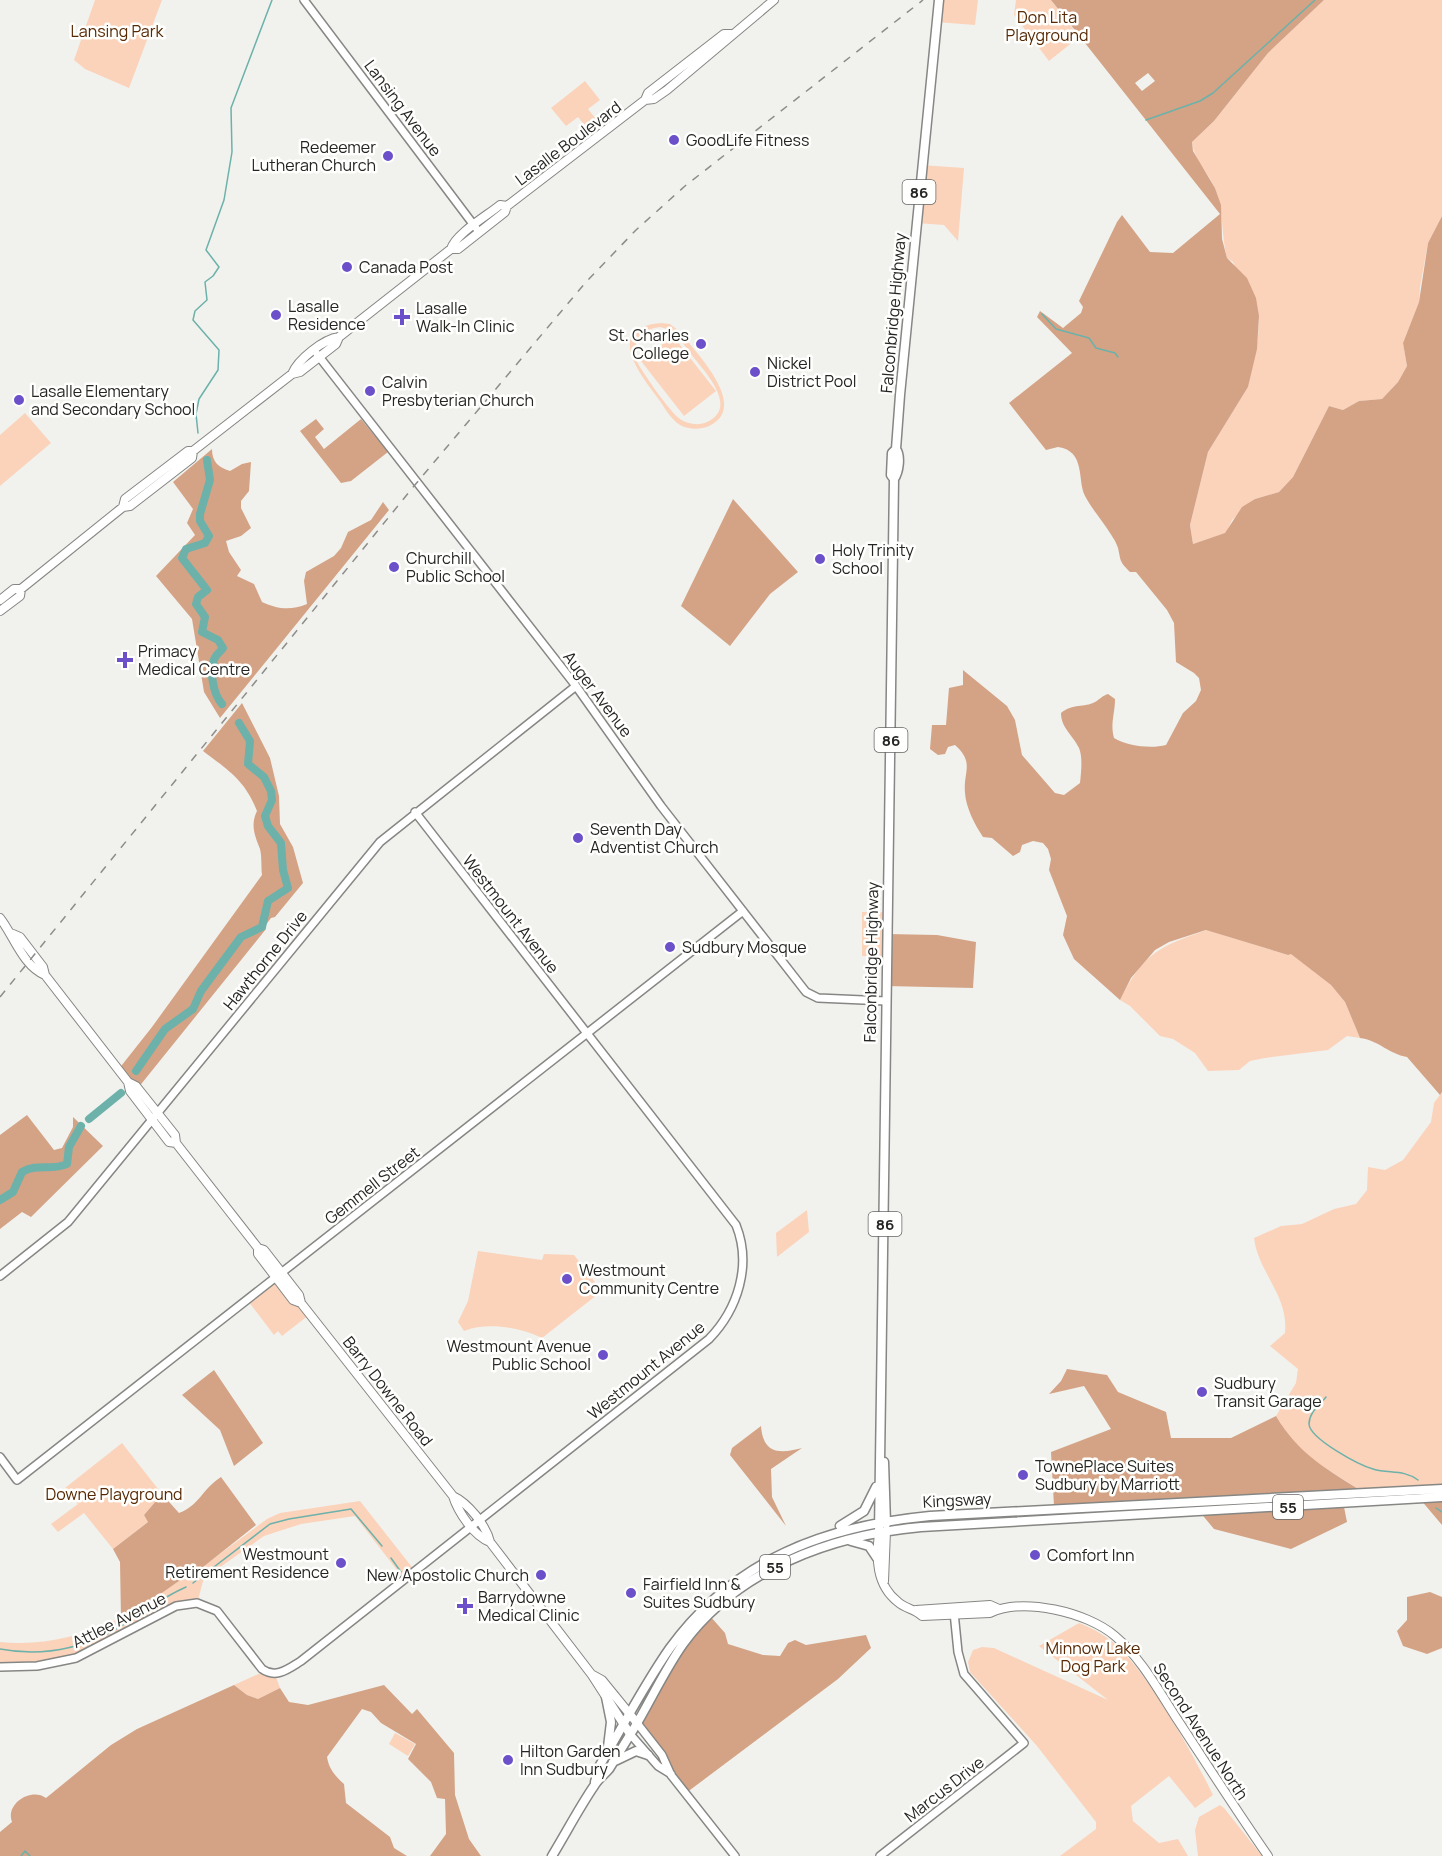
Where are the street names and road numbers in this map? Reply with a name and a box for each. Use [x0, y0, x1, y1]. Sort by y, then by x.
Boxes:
street label: Lansing Avenue [359, 55, 447, 161]
street label: Lasalle Boulevard [510, 96, 626, 190]
road number: 86 [902, 180, 936, 204]
street label: Falconbridge Highway [875, 231, 911, 394]
street label: Auger Avenue [558, 647, 638, 741]
road number: 86 [874, 728, 908, 752]
street label: Westmount Avenue [458, 850, 564, 978]
street label: Falconbridge Highway [859, 881, 883, 1043]
street label: Hawthorne Drive [218, 906, 312, 1014]
street label: Gemmell Street [320, 1141, 424, 1229]
road number: 86 [868, 1212, 902, 1236]
street label: Westmount Avenue [583, 1316, 709, 1424]
street label: Barry Downe Road [338, 1331, 438, 1451]
street label: Kingsway [922, 1487, 993, 1513]
road number: 55 [1273, 1495, 1303, 1519]
road number: 55 [760, 1555, 790, 1579]
street label: Attlee Avenue [68, 1587, 170, 1653]
street label: Second Avenue North [1148, 1658, 1254, 1804]
street label: Marcus Drive [900, 1751, 988, 1827]

